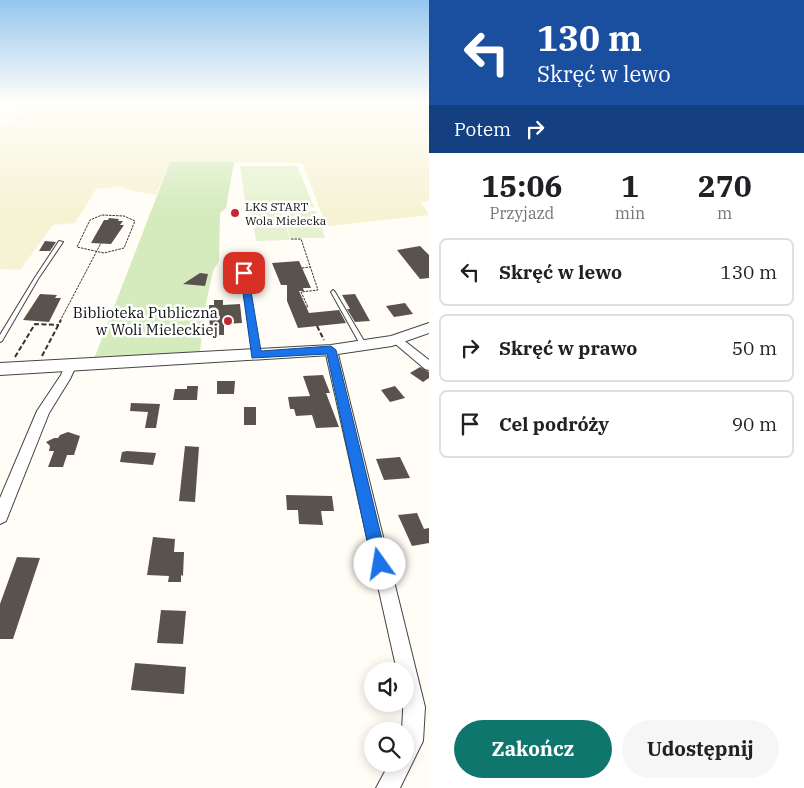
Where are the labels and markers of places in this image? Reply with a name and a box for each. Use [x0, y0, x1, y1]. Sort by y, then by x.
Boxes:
place label: LKS START Wola Mielecka [245, 199, 327, 228]
marker: LKS START Wola Mielecka [229, 207, 241, 219]
pin [223, 252, 265, 294]
place label: Biblioteka Publiczna w Woli Mieleckiej [73, 303, 218, 339]
marker: Biblioteka Publiczna w Woli Mieleckiej [222, 315, 234, 327]

